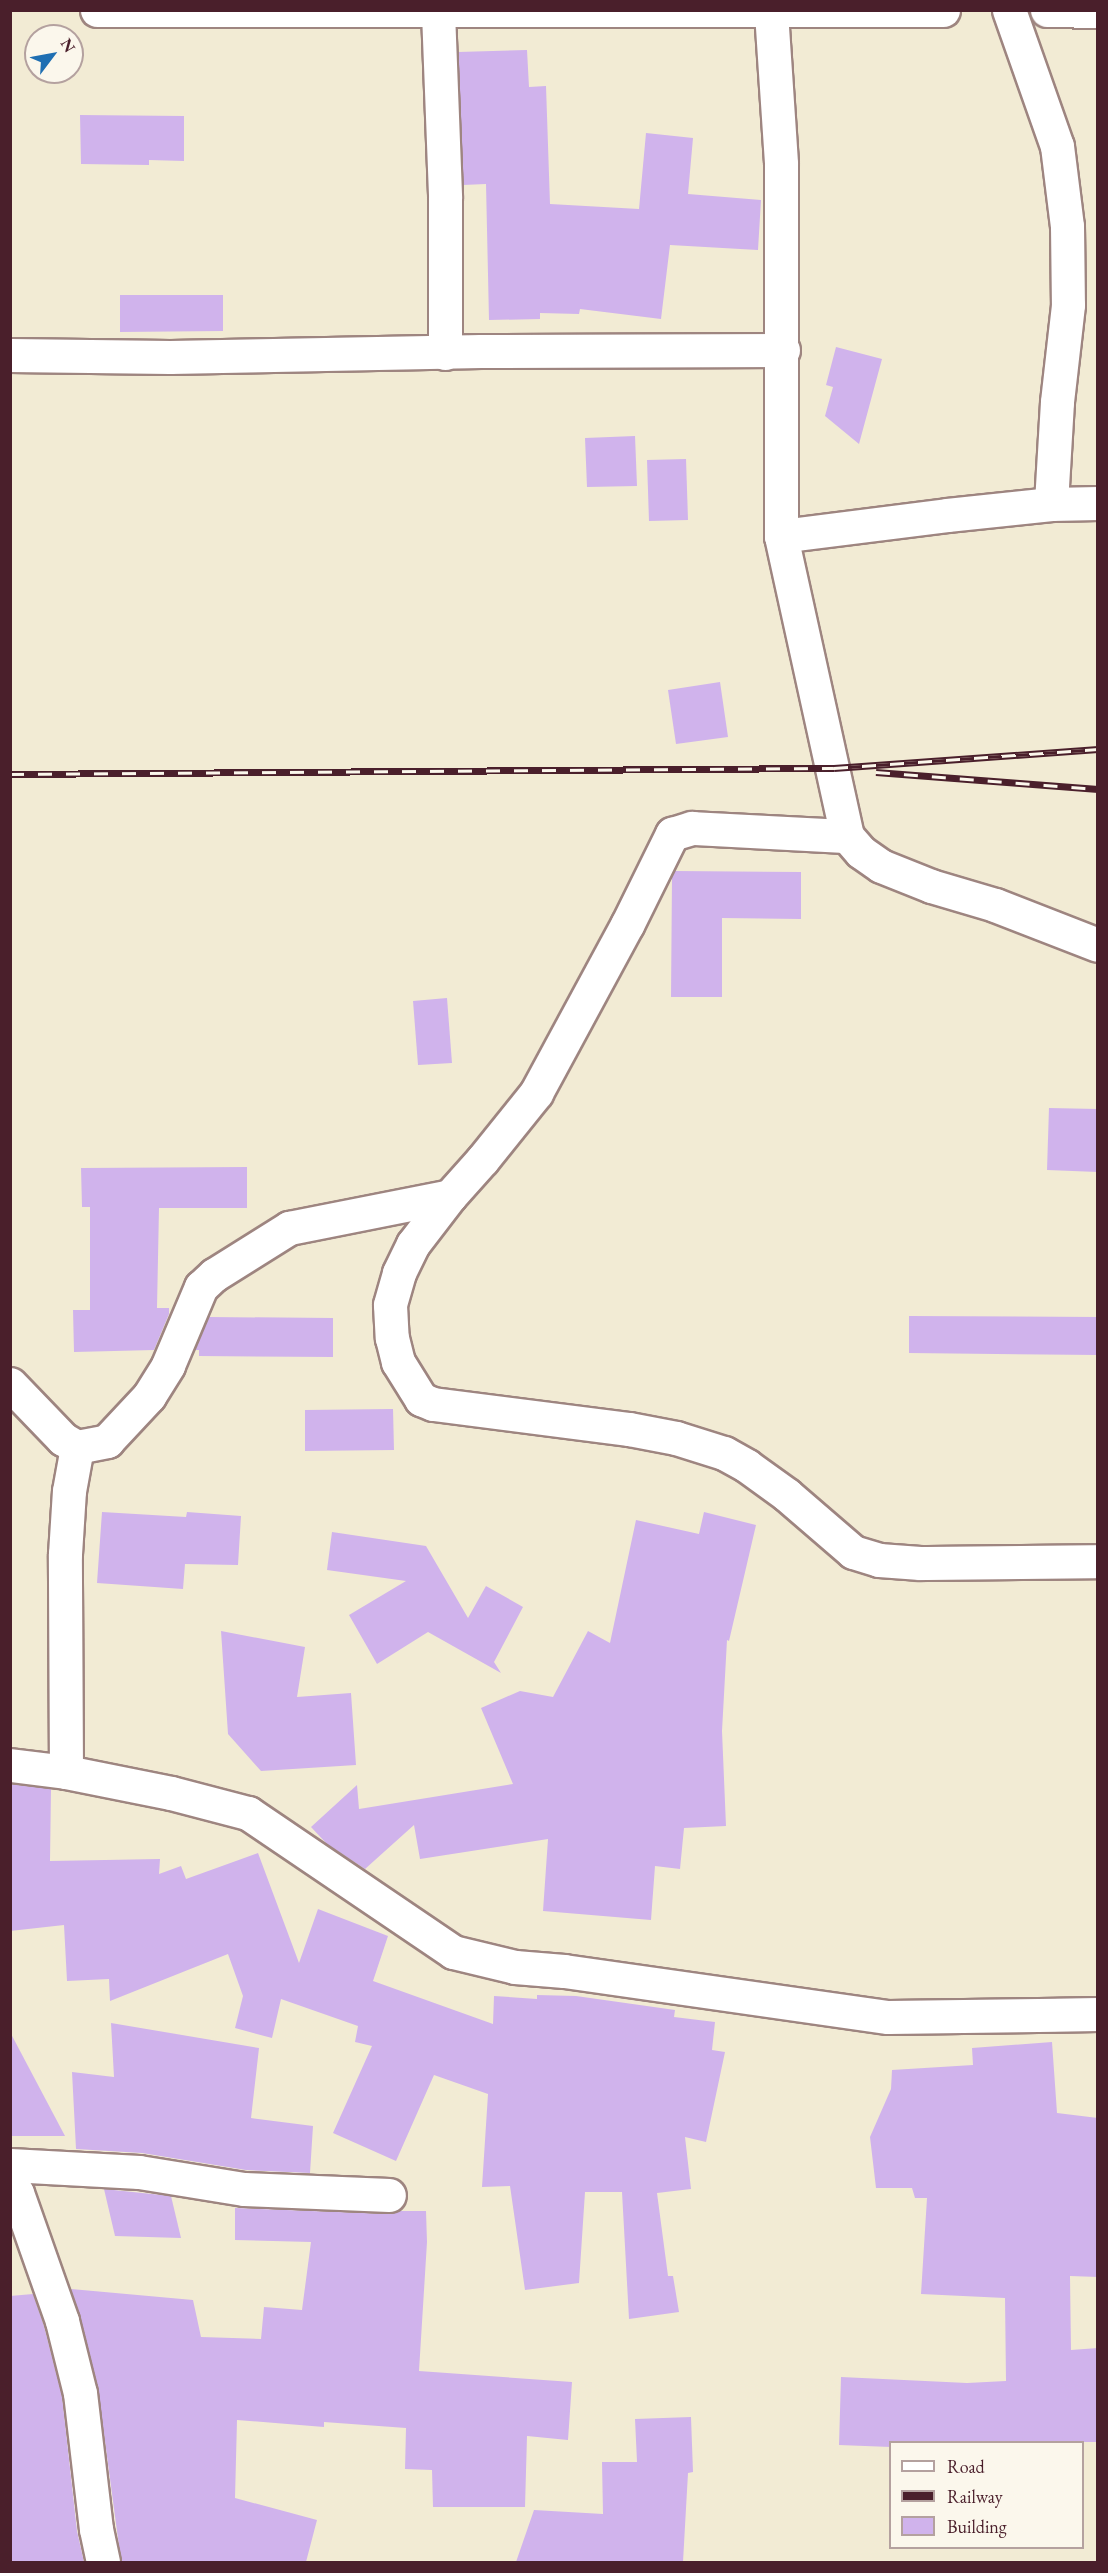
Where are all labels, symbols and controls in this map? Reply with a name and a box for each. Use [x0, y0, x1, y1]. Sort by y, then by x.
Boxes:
north arrow [24, 24, 84, 84]
text: N [56, 34, 80, 56]
legend [889, 2441, 1084, 2549]
text: Road [947, 2455, 985, 2478]
text: Railway [947, 2485, 1003, 2508]
text: Building [947, 2515, 1007, 2538]

